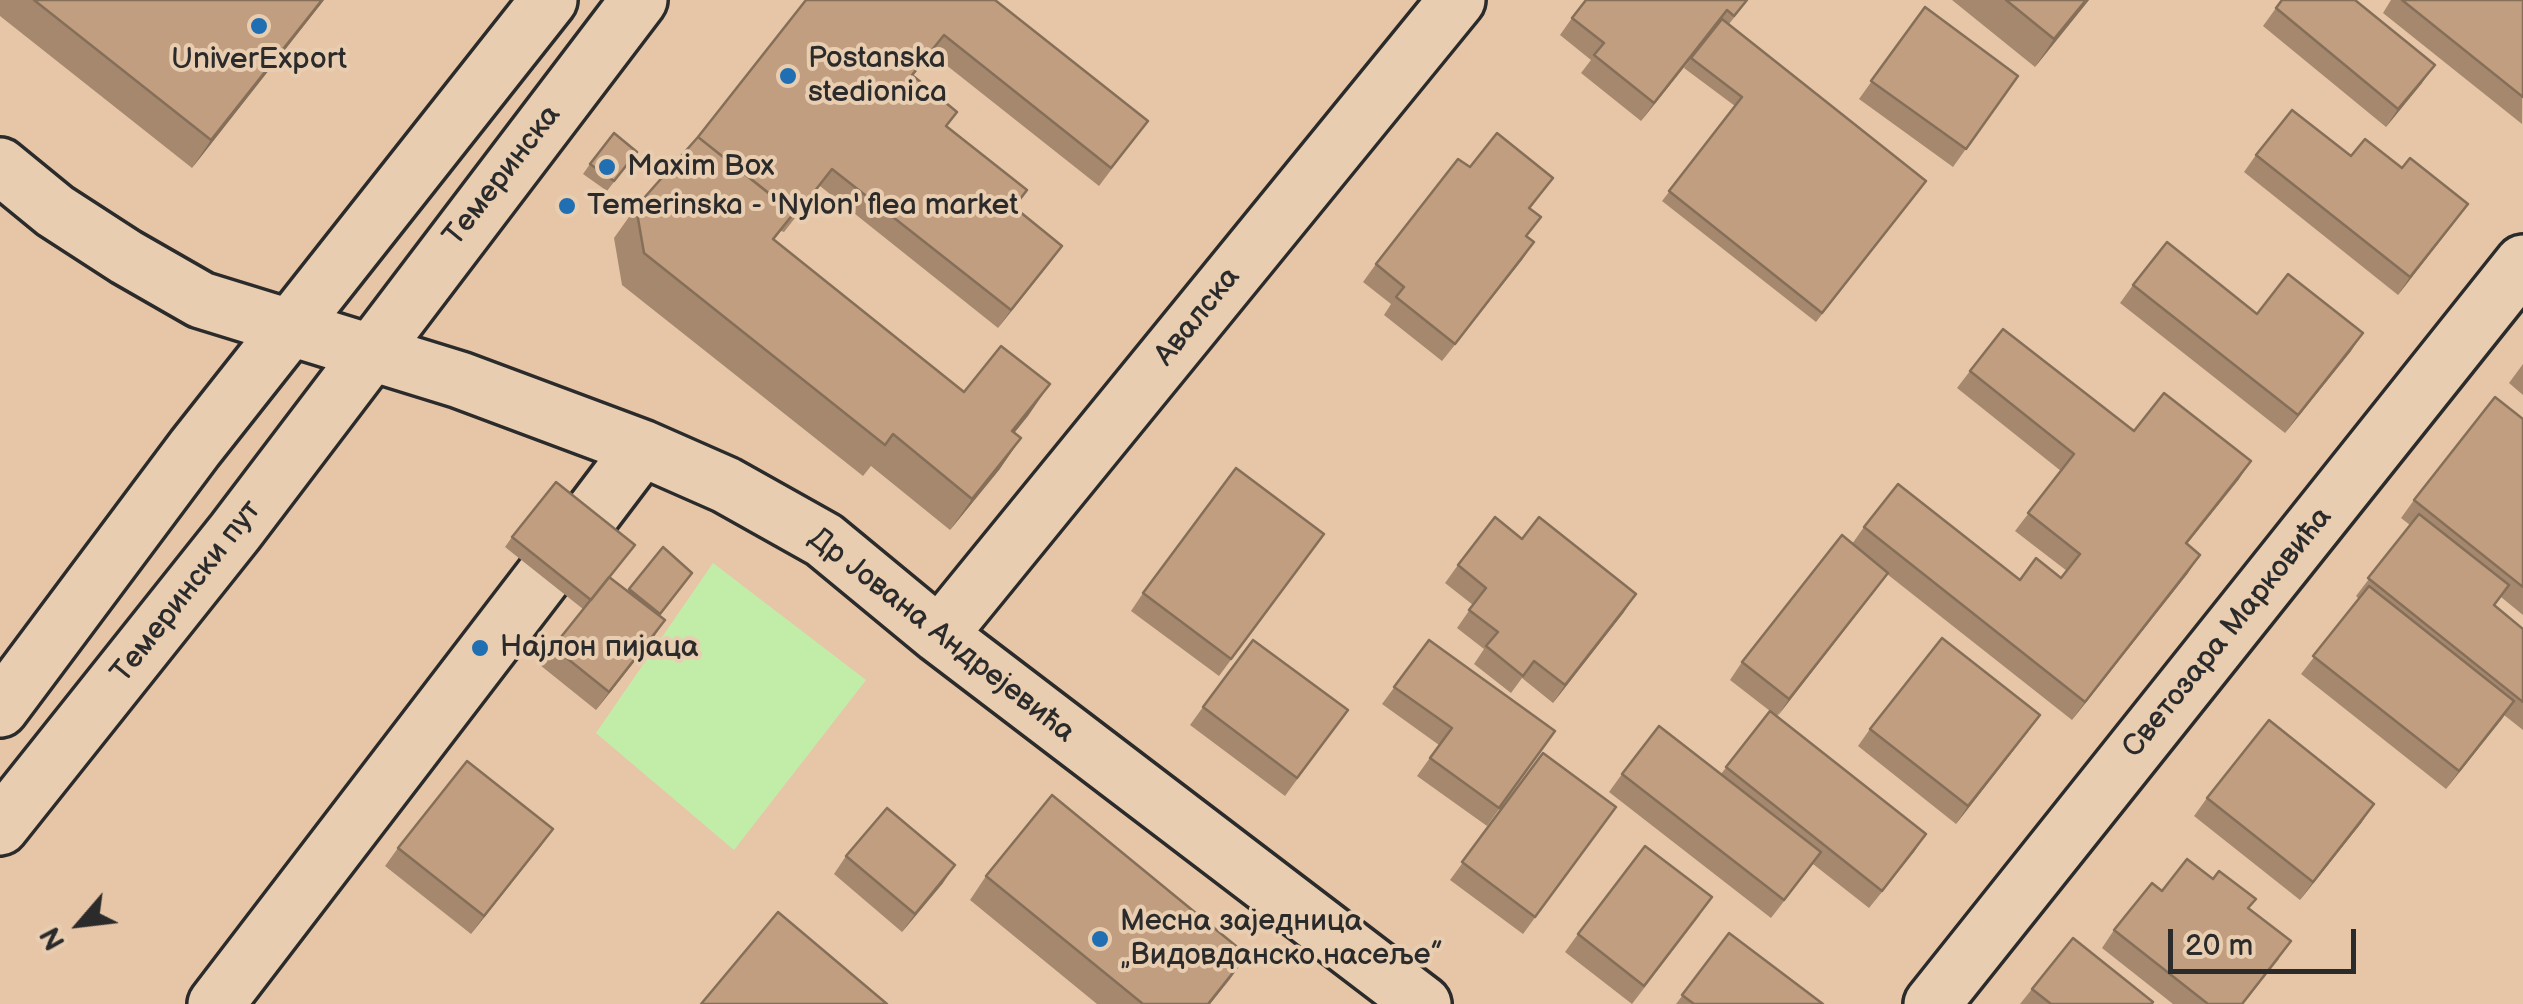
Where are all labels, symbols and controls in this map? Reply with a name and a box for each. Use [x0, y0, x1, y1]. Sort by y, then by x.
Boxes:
marker: UniverExport [248, 15, 270, 37]
place label: Postanska stedionica [808, 41, 947, 112]
place label: UniverExport [171, 42, 347, 78]
marker: Postanska stedionica [777, 65, 799, 87]
street label: Темеринска [437, 98, 569, 254]
place label: Maxim Box [627, 149, 775, 185]
marker: Maxim Box [596, 156, 618, 178]
place label: Temerinska - 'Nylon' flea market [587, 188, 1019, 224]
marker: Temerinska - 'Nylon' flea market [556, 195, 578, 217]
street label: Авалска [1147, 260, 1249, 374]
street label: Темерински пут [104, 493, 270, 691]
street label: Светозара Марковића [2116, 500, 2340, 766]
street label: Др Јована Андрејевића [801, 521, 1081, 751]
place label: Најлон пијаца [500, 630, 699, 666]
marker: Најлон пијаца [469, 637, 491, 659]
north arrow [30, 874, 130, 974]
place label: Месна заједница „Видовданско насеље” [1120, 904, 1443, 974]
scale bar [2173, 909, 2360, 971]
text: N [34, 921, 73, 955]
marker: Месна заједница „Видовданско насеље” [1089, 928, 1111, 950]
text: 20 m [2185, 928, 2253, 964]

